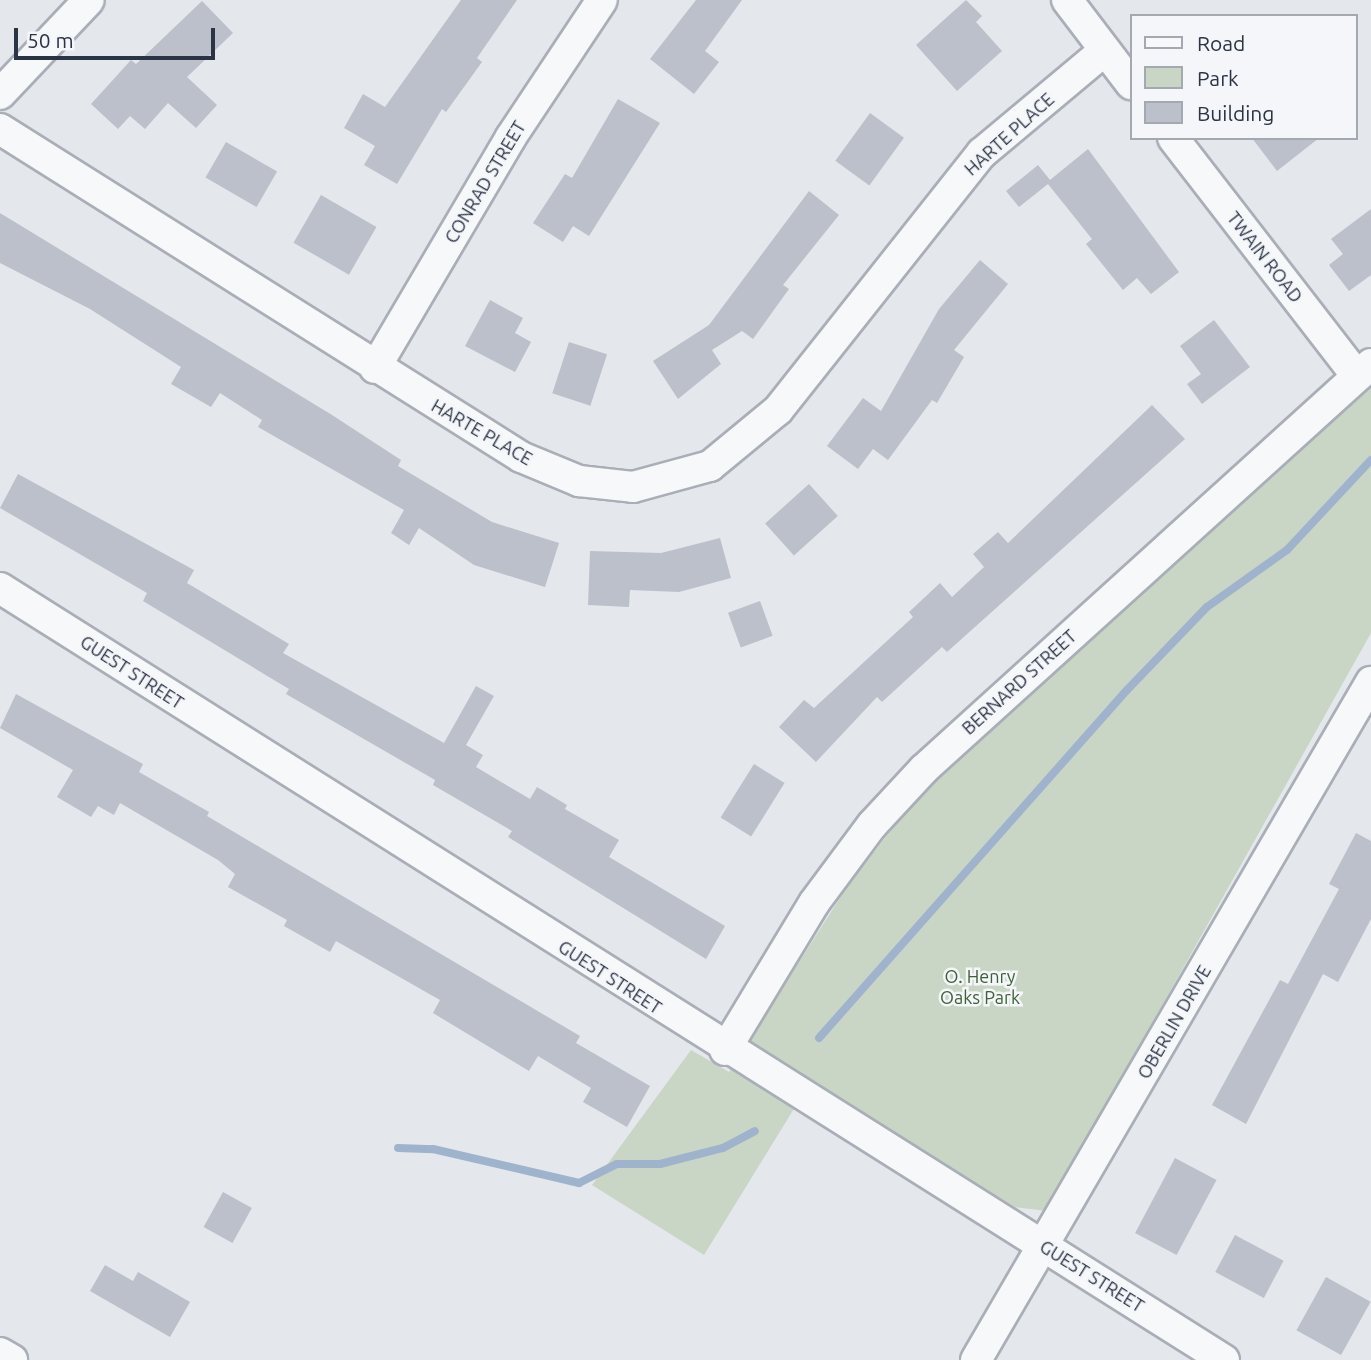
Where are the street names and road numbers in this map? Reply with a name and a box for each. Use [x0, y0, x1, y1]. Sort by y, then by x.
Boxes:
street label: HARTE PLACE [960, 88, 1058, 180]
street label: CONRAD STREET [440, 117, 530, 247]
street label: TWAIN ROAD [1223, 207, 1307, 307]
street label: HARTE PLACE [428, 394, 536, 470]
street label: BERNARD STREET [957, 625, 1081, 739]
street label: GUEST STREET [76, 631, 188, 713]
street label: GUEST STREET [554, 936, 666, 1018]
street label: OBERLIN DRIVE [1133, 961, 1215, 1083]
street label: GUEST STREET [1036, 1235, 1148, 1317]

